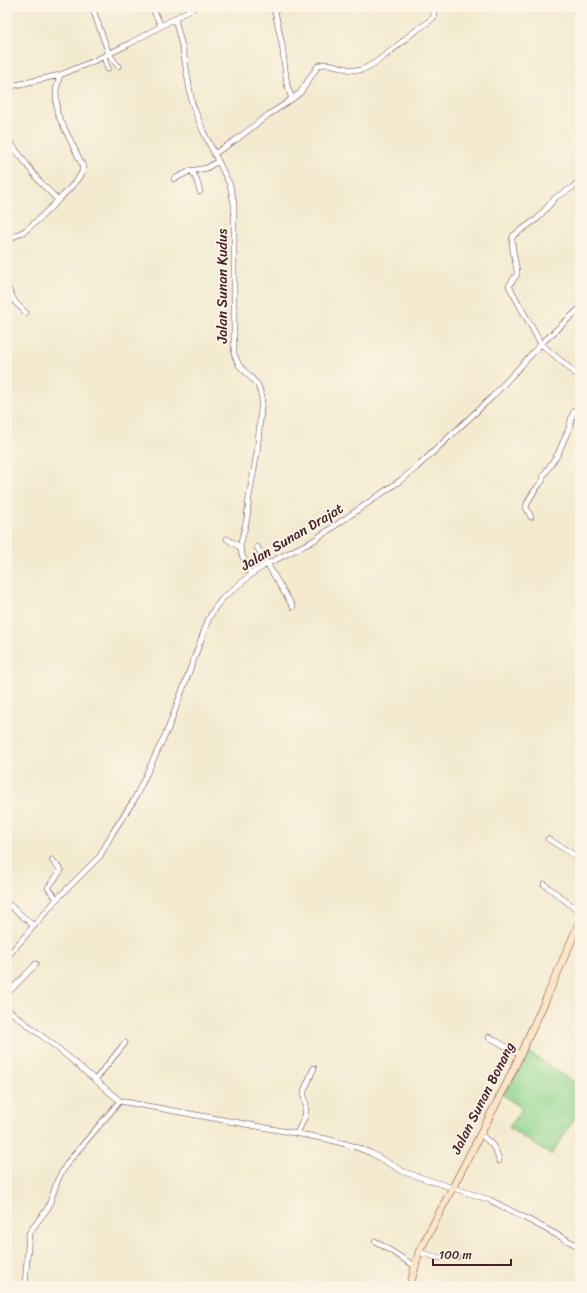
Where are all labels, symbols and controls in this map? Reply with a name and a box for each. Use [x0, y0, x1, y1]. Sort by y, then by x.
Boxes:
street label: Jalan Sunan Kudus [210, 229, 235, 344]
street label: Jalan Sunan Drajat [235, 496, 348, 578]
street label: Jalan Sunan Bonang [443, 1037, 522, 1159]
scale bar [433, 1241, 511, 1267]
text: 100 m [439, 1244, 472, 1266]

